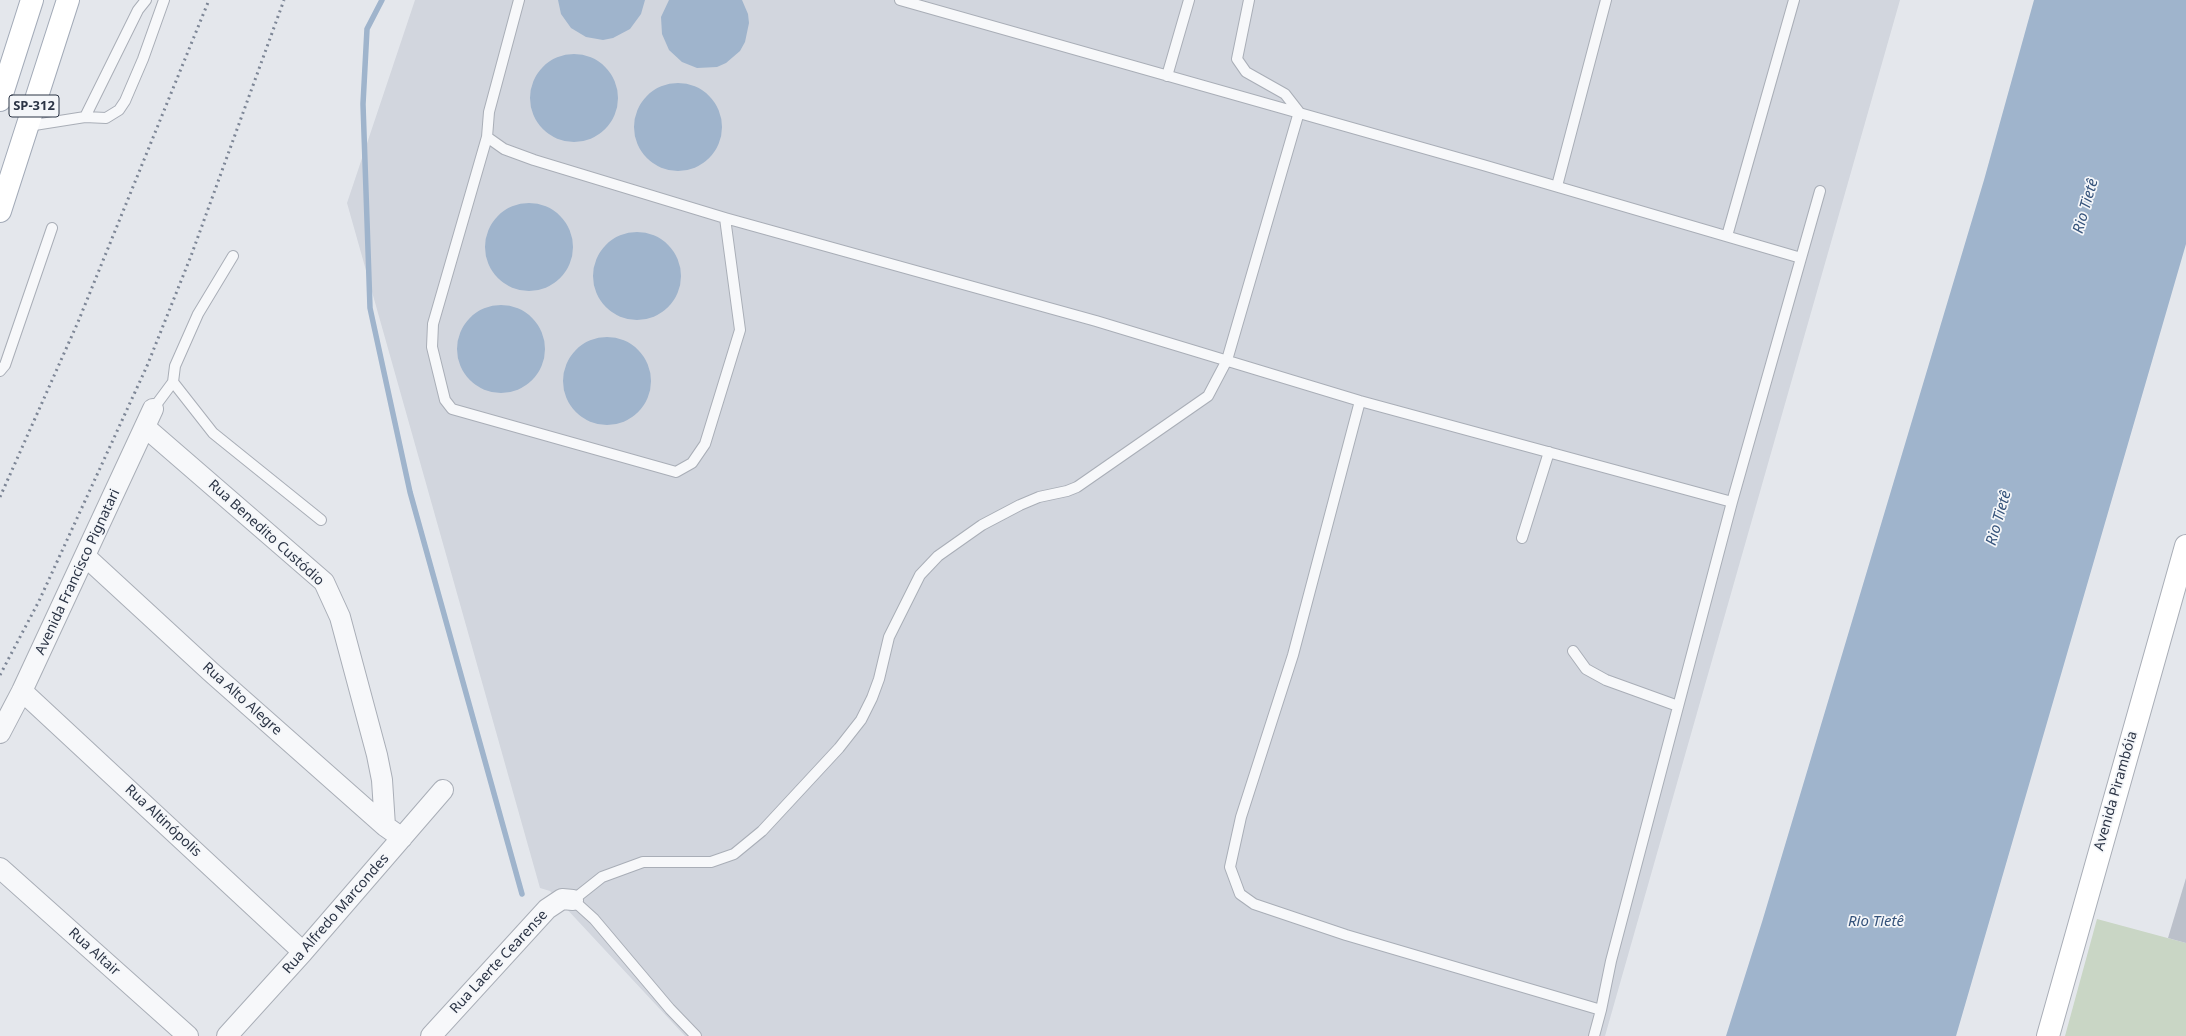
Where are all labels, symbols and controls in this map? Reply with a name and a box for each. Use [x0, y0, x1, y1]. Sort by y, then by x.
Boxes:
road number: SP-312 [9, 95, 59, 117]
water label: Rio Tietê [2070, 177, 2102, 235]
street label: Rua Benedito Custódio [205, 477, 327, 589]
street label: Avenida Francisco Pignatari [32, 486, 124, 658]
water label: Rio Tietê [1983, 489, 2015, 547]
street label: Rua Alto Alegre [199, 659, 285, 739]
street label: Avenida Pirambóia [2091, 729, 2141, 853]
street label: Rua Altinópolis [121, 781, 205, 861]
street label: Rua Alfredo Marcondes [279, 851, 393, 977]
street label: Rua Laerte Cearense [447, 907, 551, 1017]
water label: Rio Tietê [1848, 913, 1904, 931]
street label: Rua Altair [65, 924, 123, 980]

